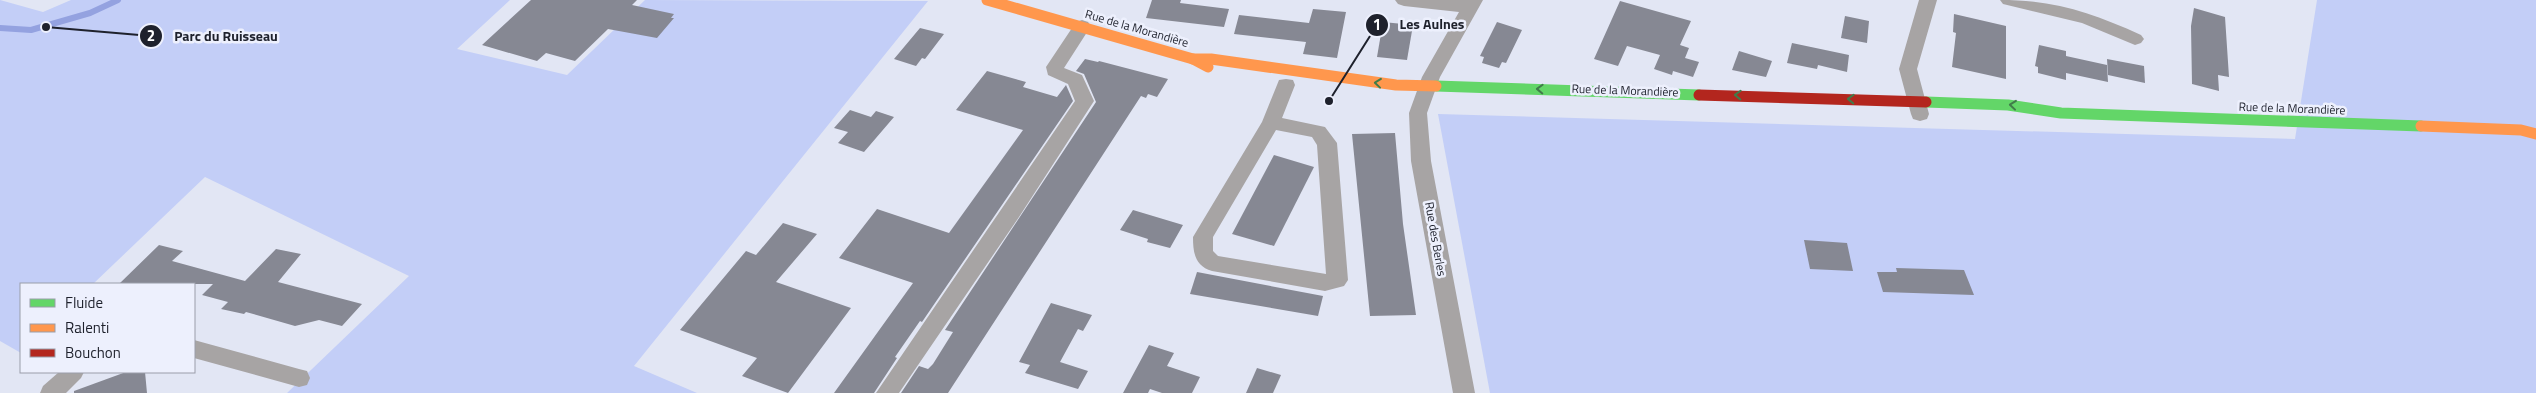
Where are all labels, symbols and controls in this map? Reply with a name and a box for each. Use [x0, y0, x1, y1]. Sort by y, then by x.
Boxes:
street label: Rue de la Morandière [1083, 4, 1191, 52]
callout: Les Aulnes [1364, 10, 1474, 39]
text: 1 [1373, 13, 1381, 36]
text: Les Aulnes [1400, 13, 1465, 34]
callout: Parc du Ruisseau [139, 21, 287, 50]
text: 2 [147, 24, 155, 47]
text: Parc du Ruisseau [174, 25, 278, 46]
one-way arrow [1374, 78, 1382, 89]
street label: Rue de la Morandière [1571, 79, 1679, 101]
one-way arrow [1536, 83, 1544, 94]
one-way arrow [1733, 90, 1741, 101]
one-way arrow [1846, 94, 1854, 105]
street label: Rue de la Morandière [2238, 97, 2346, 119]
one-way arrow [2009, 100, 2017, 111]
street label: Rue des Berles [1420, 200, 1452, 278]
legend [20, 283, 195, 373]
text: Fluide [65, 291, 103, 314]
text: Ralenti [65, 316, 109, 339]
text: Bouchon [65, 341, 121, 364]

